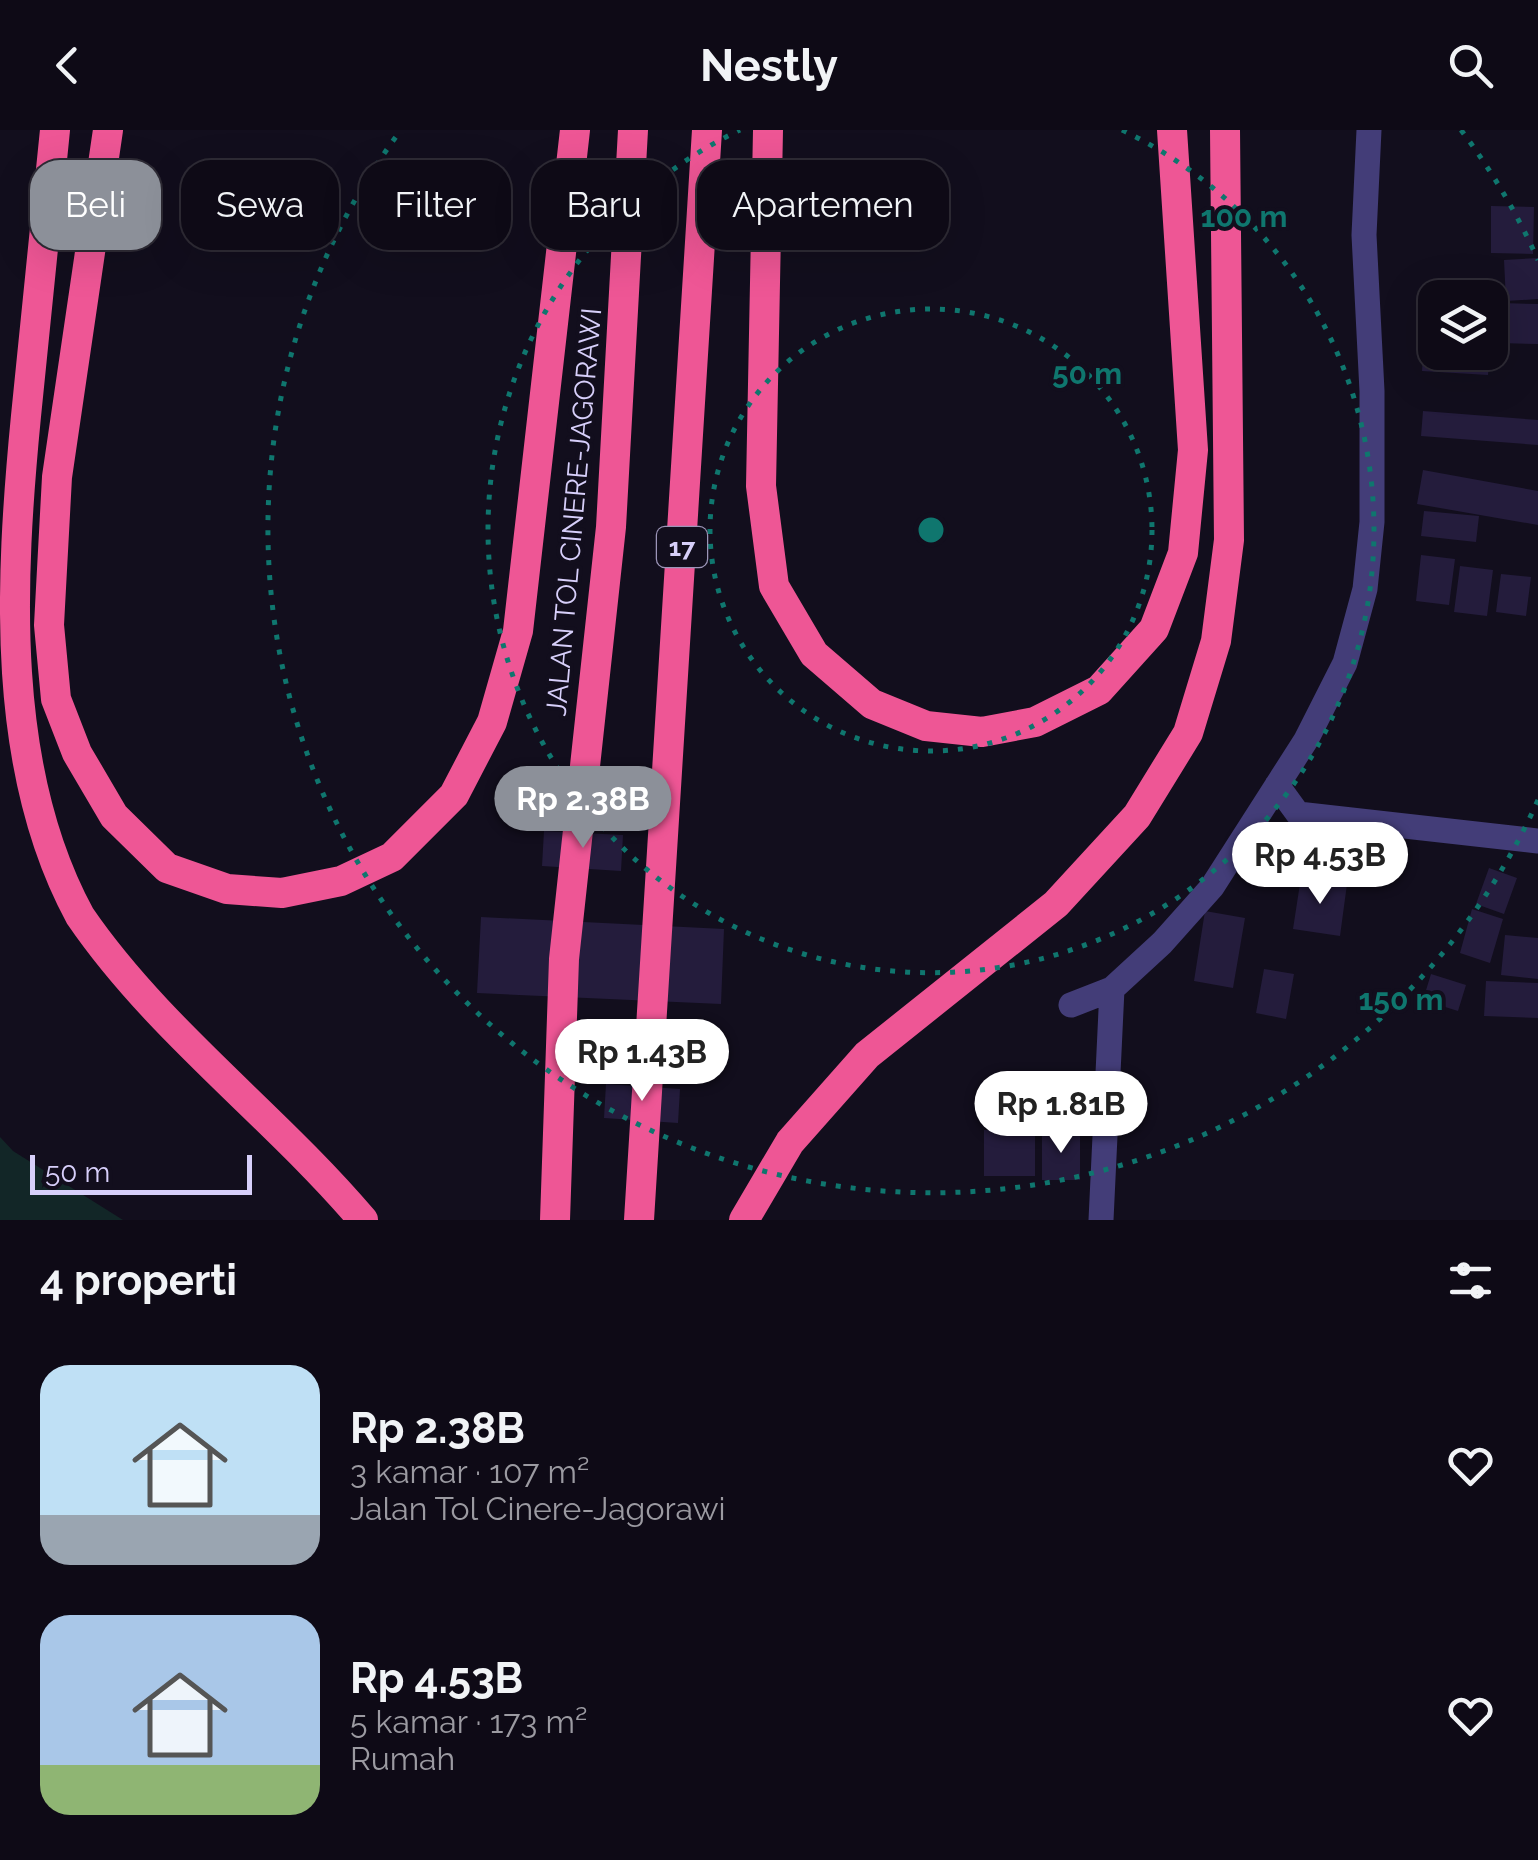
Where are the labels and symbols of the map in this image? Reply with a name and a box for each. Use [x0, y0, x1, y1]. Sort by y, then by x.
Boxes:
text: 100 m [1201, 199, 1287, 234]
street label: JALAN TOL CINERE-JAGORAWI [540, 307, 608, 717]
text: 50 m [1052, 356, 1122, 391]
centre of rings [913, 512, 949, 548]
road number: 17 [657, 527, 707, 567]
pin: Rp 2.38B [480, 766, 686, 851]
pin: Rp 4.53B [1217, 822, 1423, 907]
text: 150 m [1359, 982, 1444, 1017]
pin: Rp 1.43B [539, 1019, 745, 1104]
pin: Rp 1.81B [958, 1071, 1164, 1156]
scale bar [30, 1150, 252, 1194]

